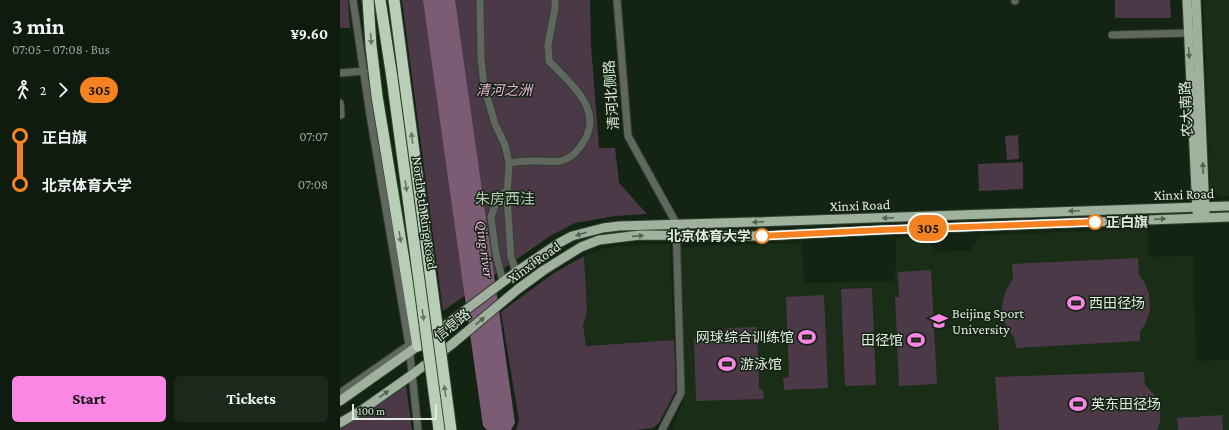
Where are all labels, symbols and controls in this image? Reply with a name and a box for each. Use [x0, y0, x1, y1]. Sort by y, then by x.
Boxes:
text: 3 min [12, 14, 65, 39]
text: ¥9.60 [291, 26, 328, 42]
one-way arrow [367, 33, 374, 45]
text: 07:05 – 07:08 · Bus [12, 42, 110, 57]
one-way arrow [1186, 47, 1192, 60]
street label: 清河北侧路 [601, 60, 621, 130]
icon: walk [12, 79, 34, 101]
icon: forward [52, 79, 74, 101]
street label: 农大南路 [1177, 81, 1195, 137]
text: 305 [88, 82, 110, 98]
park label: 清河之洲 [476, 82, 534, 98]
text: 2 [40, 83, 46, 98]
text: 07:07 [299, 129, 328, 144]
text: 正白旗 [42, 130, 87, 146]
one-way arrow [409, 131, 415, 144]
street label: North 5th Ring Road [409, 156, 441, 271]
one-way arrow [1200, 161, 1206, 174]
text: 07:08 [298, 177, 328, 192]
text: 北京体育大学 [42, 178, 132, 194]
one-way arrow [403, 180, 409, 192]
street label: Xinxi Road [1154, 185, 1215, 203]
district label: 朱房西洼 [475, 191, 535, 207]
street label: Xinxi Road [830, 196, 891, 214]
one-way arrow [1068, 208, 1080, 215]
marker: 正白旗 [1087, 214, 1103, 230]
place label: 正白旗 [1106, 214, 1148, 230]
one-way arrow [881, 215, 894, 221]
line badge: 305 [905, 215, 951, 241]
one-way arrow [1154, 216, 1166, 223]
water label: Qing river [472, 219, 497, 280]
one-way arrow [751, 219, 764, 225]
text: 305 [917, 220, 939, 236]
place label: 北京体育大学 [667, 228, 751, 244]
marker: 北京体育大学 [754, 228, 770, 244]
one-way arrow [397, 231, 403, 243]
one-way arrow [575, 231, 587, 237]
one-way arrow [632, 232, 644, 239]
street label: Xinxi Road [505, 238, 564, 286]
sports icon: 西田径场 [1066, 293, 1086, 313]
place label: 西田径场 [1089, 295, 1145, 311]
place label: Beijing Sport University [952, 305, 1024, 337]
street label: 信息路 [431, 306, 473, 344]
one-way arrow [420, 309, 427, 321]
school or university icon: Beijing Sport University [929, 311, 949, 331]
one-way arrow [474, 316, 485, 325]
sports icon: 网球综合训练馆 [797, 327, 817, 347]
place label: 网球综合训练馆 [696, 329, 794, 345]
sports icon: 田径馆 [906, 330, 926, 350]
place label: 田径馆 [861, 332, 903, 348]
sports icon: 游泳馆 [717, 354, 737, 374]
place label: 游泳馆 [740, 356, 782, 372]
button: Start [12, 376, 166, 422]
button: Tickets [174, 376, 328, 422]
one-way arrow [442, 385, 448, 397]
one-way arrow [379, 390, 390, 398]
sports icon: 英东田径场 [1068, 394, 1088, 414]
place label: 英东田径场 [1091, 396, 1161, 412]
scale bar [352, 402, 437, 421]
text: 100 m [358, 405, 385, 417]

